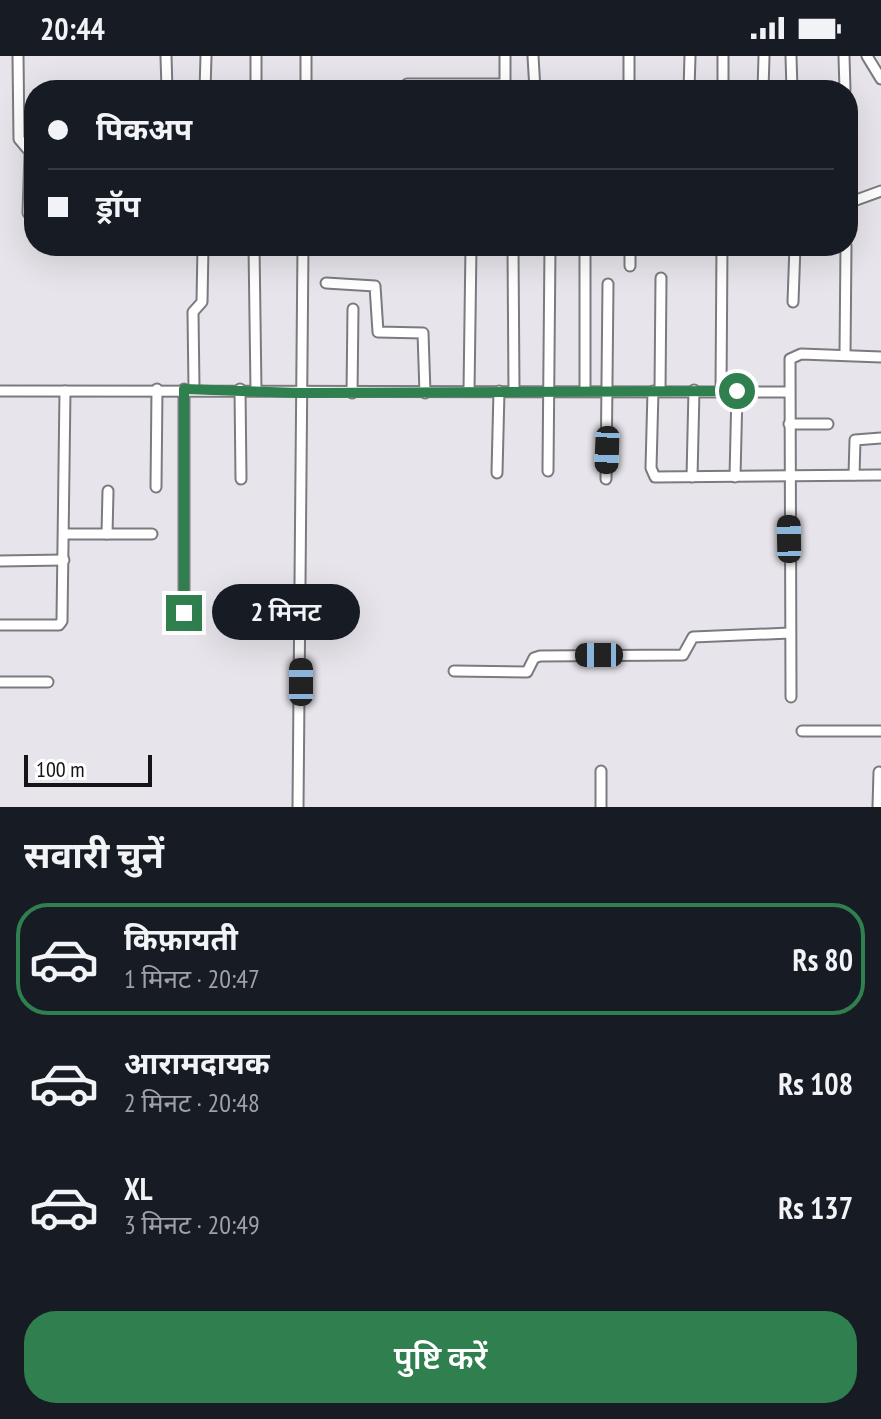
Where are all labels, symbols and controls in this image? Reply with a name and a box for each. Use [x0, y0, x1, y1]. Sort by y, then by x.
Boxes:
text: 20:44 [40, 9, 105, 48]
text: पिकअप [96, 109, 192, 148]
text: ड्रॉप [96, 186, 140, 225]
route start [719, 373, 755, 409]
car [594, 426, 620, 474]
car [777, 515, 801, 563]
callout: 2 मिनट [212, 585, 360, 641]
route end [166, 595, 202, 631]
text: 2 मिनट [251, 595, 321, 628]
car [575, 643, 623, 667]
car [289, 658, 313, 706]
scale bar [24, 751, 152, 787]
text: 100 m [36, 755, 85, 783]
text: सवारी चुनें [24, 831, 164, 878]
text: किफ़ायती [124, 919, 238, 958]
icon: car [28, 923, 100, 995]
text: Rs 80 [793, 940, 853, 979]
text: 1 मिनट · 20:47 [124, 962, 260, 995]
text: आरामदायक [124, 1043, 270, 1082]
icon: car [28, 1047, 100, 1119]
text: Rs 108 [778, 1064, 853, 1103]
text: 2 मिनट · 20:48 [124, 1086, 260, 1119]
text: XL [124, 1169, 153, 1208]
icon: car [28, 1171, 100, 1243]
text: Rs 137 [778, 1188, 853, 1227]
text: 3 मिनट · 20:49 [124, 1208, 260, 1241]
button: पुष्टि करें [24, 1311, 857, 1403]

